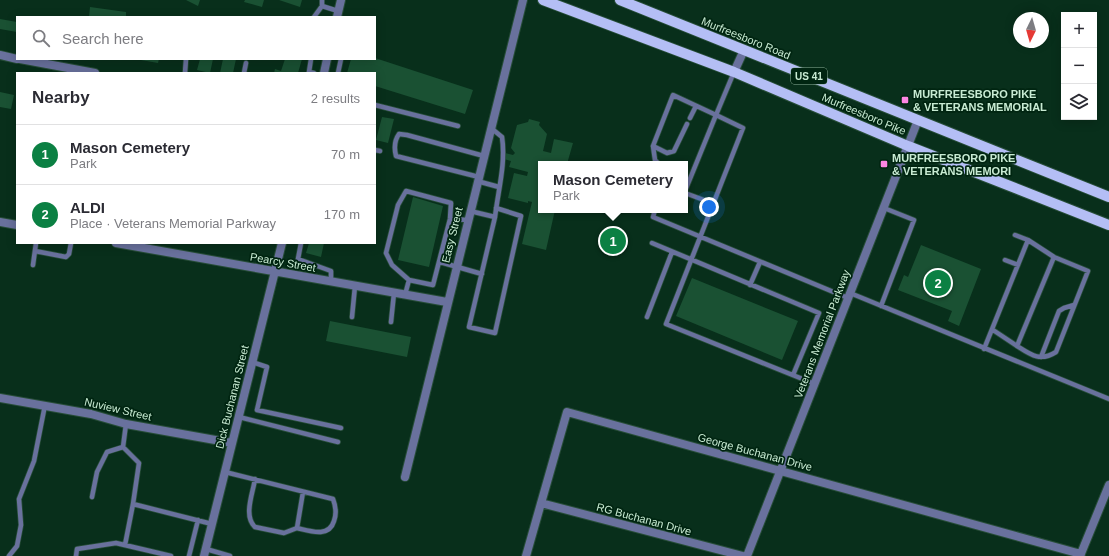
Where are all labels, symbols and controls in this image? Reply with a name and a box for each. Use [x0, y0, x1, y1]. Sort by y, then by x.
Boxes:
north arrow [1013, 12, 1049, 48]
map controls [1061, 12, 1097, 120]
button: + [1061, 12, 1097, 48]
street label: Murfreesboro Road [700, 15, 792, 61]
search box [16, 16, 376, 60]
icon: search [30, 27, 52, 49]
text: Search here [62, 30, 144, 47]
button: − [1061, 48, 1097, 84]
road number: US 41 [791, 68, 827, 84]
button: layers [1061, 84, 1097, 120]
text: Nearby [32, 88, 90, 107]
place label: MURFREESBORO PIKE & VETERANS MEMORIAL [913, 88, 1047, 113]
text: 2 results [311, 91, 360, 106]
street label: Murfreesboro Pike [820, 91, 908, 137]
marker: MURFREESBORO PIKE & VETERANS MEMORIAL [900, 95, 910, 105]
text: Mason Cemetery [70, 139, 190, 156]
text: 1 [41, 147, 49, 162]
text: 70 m [331, 147, 360, 162]
place label: MURFREESBORO PIKE & VETERANS MEMORI [892, 152, 1015, 177]
text: Park [70, 156, 97, 171]
marker: MURFREESBORO PIKE & VETERANS MEMORI [879, 159, 889, 169]
popup [538, 161, 688, 213]
text: Mason Cemetery [553, 171, 673, 188]
text: Park [553, 188, 580, 203]
your location [699, 197, 719, 217]
text: ALDI [70, 199, 105, 216]
street label: Easy Street [439, 206, 465, 264]
text: 2 [41, 207, 49, 222]
text: 170 m [324, 207, 360, 222]
text: Place · Veterans Memorial Parkway [70, 216, 276, 231]
pin: 1 [600, 226, 626, 256]
street label: Pearcy Street [249, 250, 317, 274]
street label: Veterans Memorial Parkway [792, 267, 852, 400]
pin: 2 [925, 268, 951, 298]
street label: Dick Buchanan Street [213, 344, 251, 450]
street label: Nuview Street [83, 395, 153, 423]
street label: George Buchanan Drive [696, 431, 814, 473]
street label: RG Buchanan Drive [595, 501, 693, 537]

